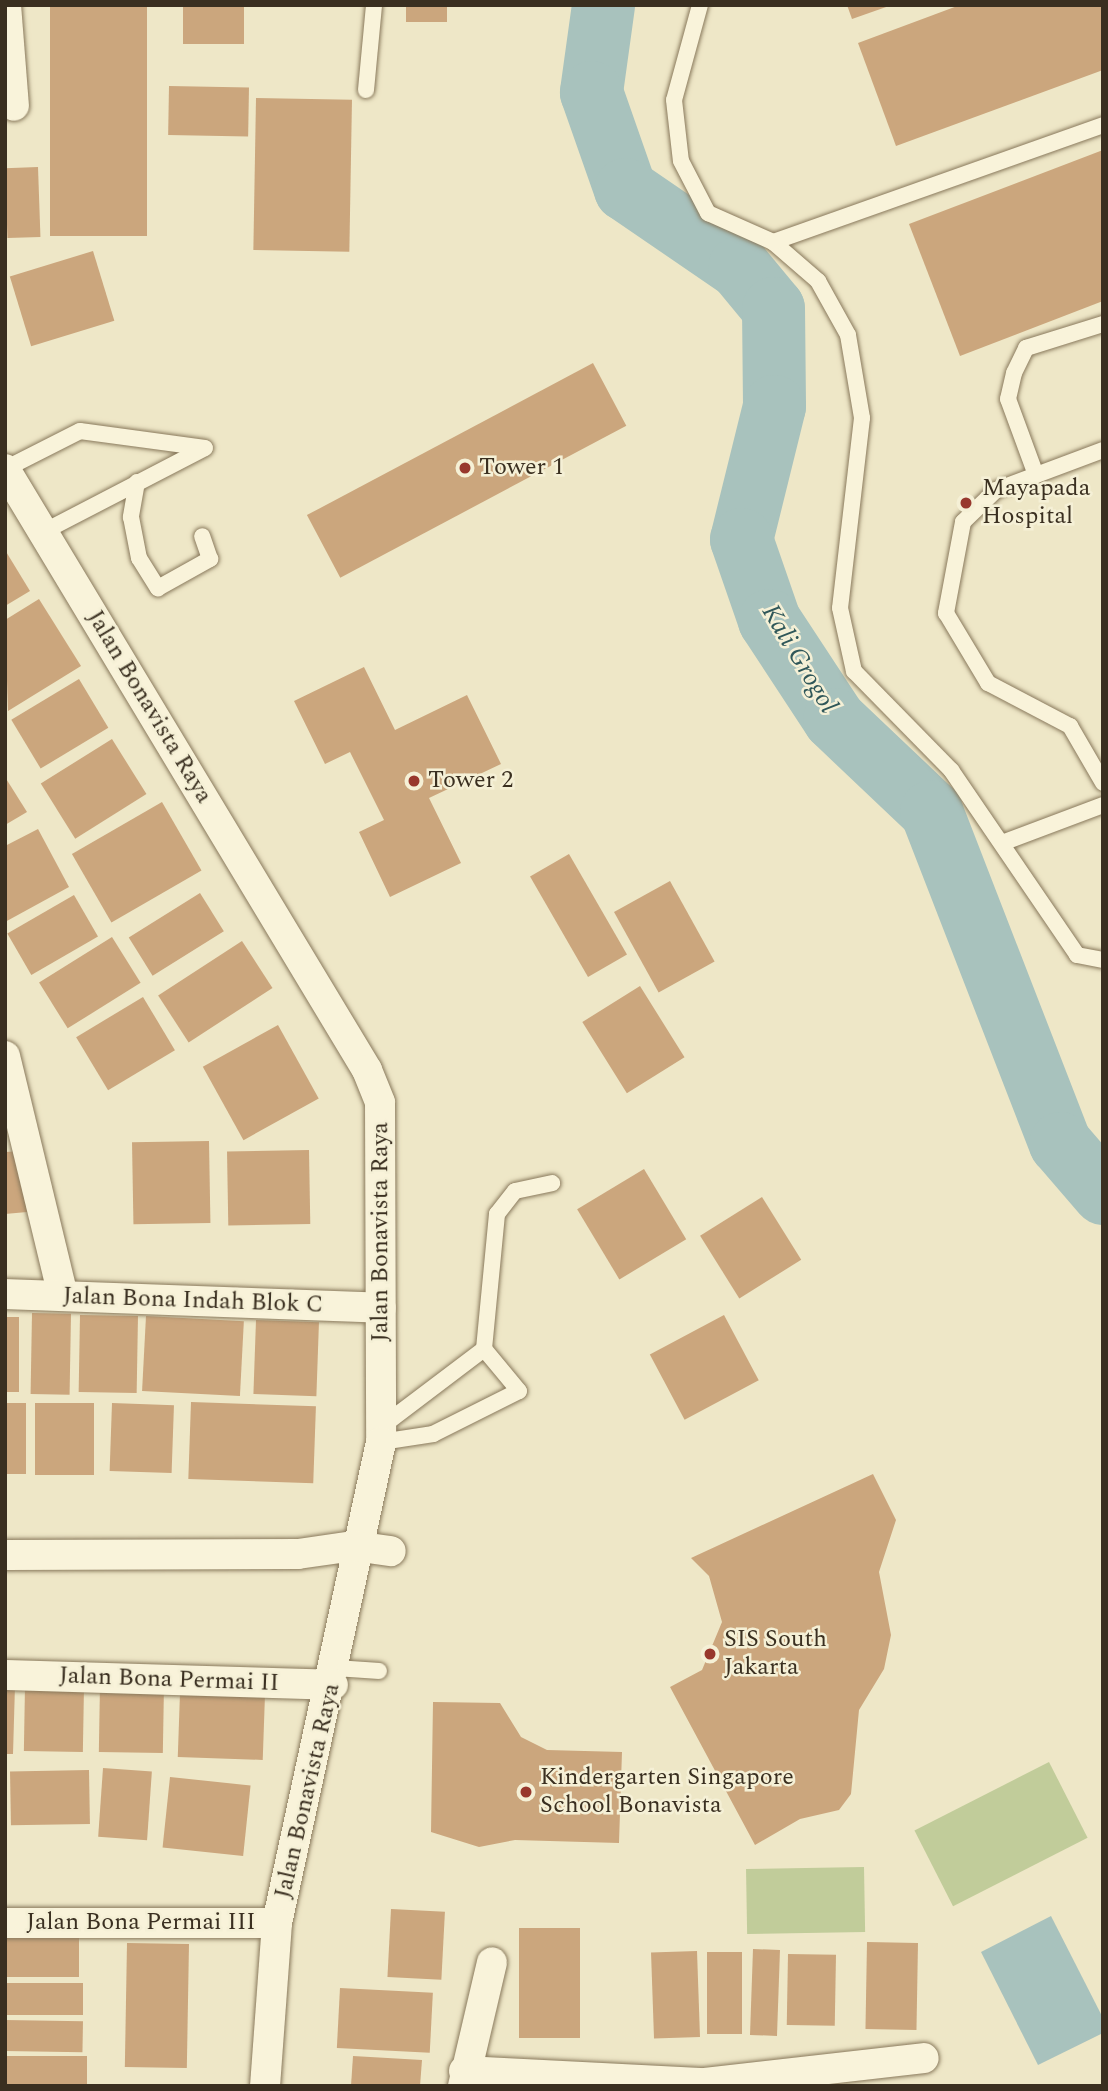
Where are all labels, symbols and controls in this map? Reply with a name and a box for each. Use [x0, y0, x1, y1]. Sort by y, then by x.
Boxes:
place label: Tower 1 [479, 454, 564, 482]
marker: Tower 1 [457, 460, 473, 476]
place label: Mayapada Hospital [982, 475, 1091, 531]
marker: Mayapada Hospital [956, 493, 976, 513]
water label: Kali Grogol [754, 599, 844, 719]
street label: Jalan Bonavista Raya [80, 605, 218, 809]
place label: Tower 2 [428, 767, 513, 795]
marker: Tower 2 [406, 773, 422, 789]
street label: Jalan Bonavista Raya [367, 1122, 395, 1342]
street label: Jalan Bona Indah Blok C [62, 1282, 324, 1320]
place label: SIS South Jakarta [724, 1626, 827, 1682]
marker: SIS South Jakarta [702, 1646, 718, 1662]
street label: Jalan Bona Permai II [59, 1662, 279, 1698]
street label: Jalan Bonavista Raya [269, 1681, 347, 1901]
place label: Kindergarten Singapore School Bonavista [540, 1764, 794, 1820]
marker: Kindergarten Singapore School Bonavista [518, 1784, 534, 1800]
street label: Jalan Bona Permai III [26, 1909, 256, 1937]

